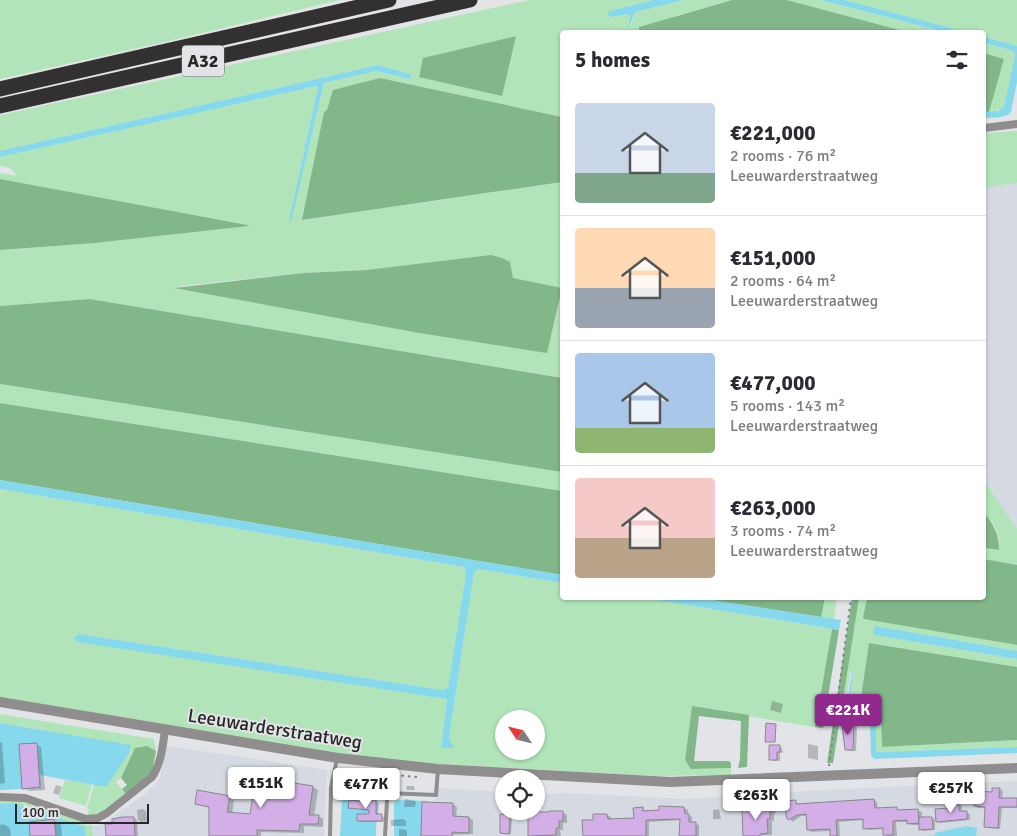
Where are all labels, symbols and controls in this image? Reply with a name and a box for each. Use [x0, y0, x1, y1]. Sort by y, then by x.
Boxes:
road number: A32 [182, 46, 224, 76]
icon: filters [943, 46, 971, 74]
text: 5 homes [575, 47, 650, 73]
text: €221,000 [730, 120, 816, 146]
icon: home [615, 123, 675, 183]
text: 2 rooms · 76 m² [730, 146, 836, 166]
text: Leeuwarderstraatweg [730, 166, 878, 186]
text: €151,000 [730, 245, 816, 271]
icon: home [615, 248, 675, 308]
text: 2 rooms · 64 m² [730, 271, 836, 291]
text: Leeuwarderstraatweg [730, 291, 878, 311]
text: €477,000 [730, 370, 816, 396]
icon: home [615, 373, 675, 433]
text: 5 rooms · 143 m² [730, 396, 845, 416]
text: Leeuwarderstraatweg [730, 416, 878, 436]
text: €263,000 [730, 495, 816, 521]
icon: home [615, 498, 675, 558]
text: 3 rooms · 74 m² [730, 521, 836, 541]
text: Leeuwarderstraatweg [730, 541, 878, 561]
pin: €221K [813, 694, 883, 736]
text: €221K [826, 700, 870, 720]
street label: Leeuwarderstraatweg [186, 703, 364, 755]
north arrow [495, 710, 545, 760]
map controls [495, 710, 545, 820]
pin: €151K [226, 766, 296, 809]
pin: €477K [331, 768, 401, 810]
button: locate [495, 770, 545, 820]
pin: €257K [916, 772, 986, 814]
text: €151K [239, 773, 283, 793]
text: €477K [344, 774, 388, 794]
pin: €263K [721, 778, 791, 821]
text: €257K [929, 778, 973, 798]
text: €263K [734, 785, 778, 805]
scale bar [15, 801, 149, 824]
text: 100 m [22, 804, 59, 821]

